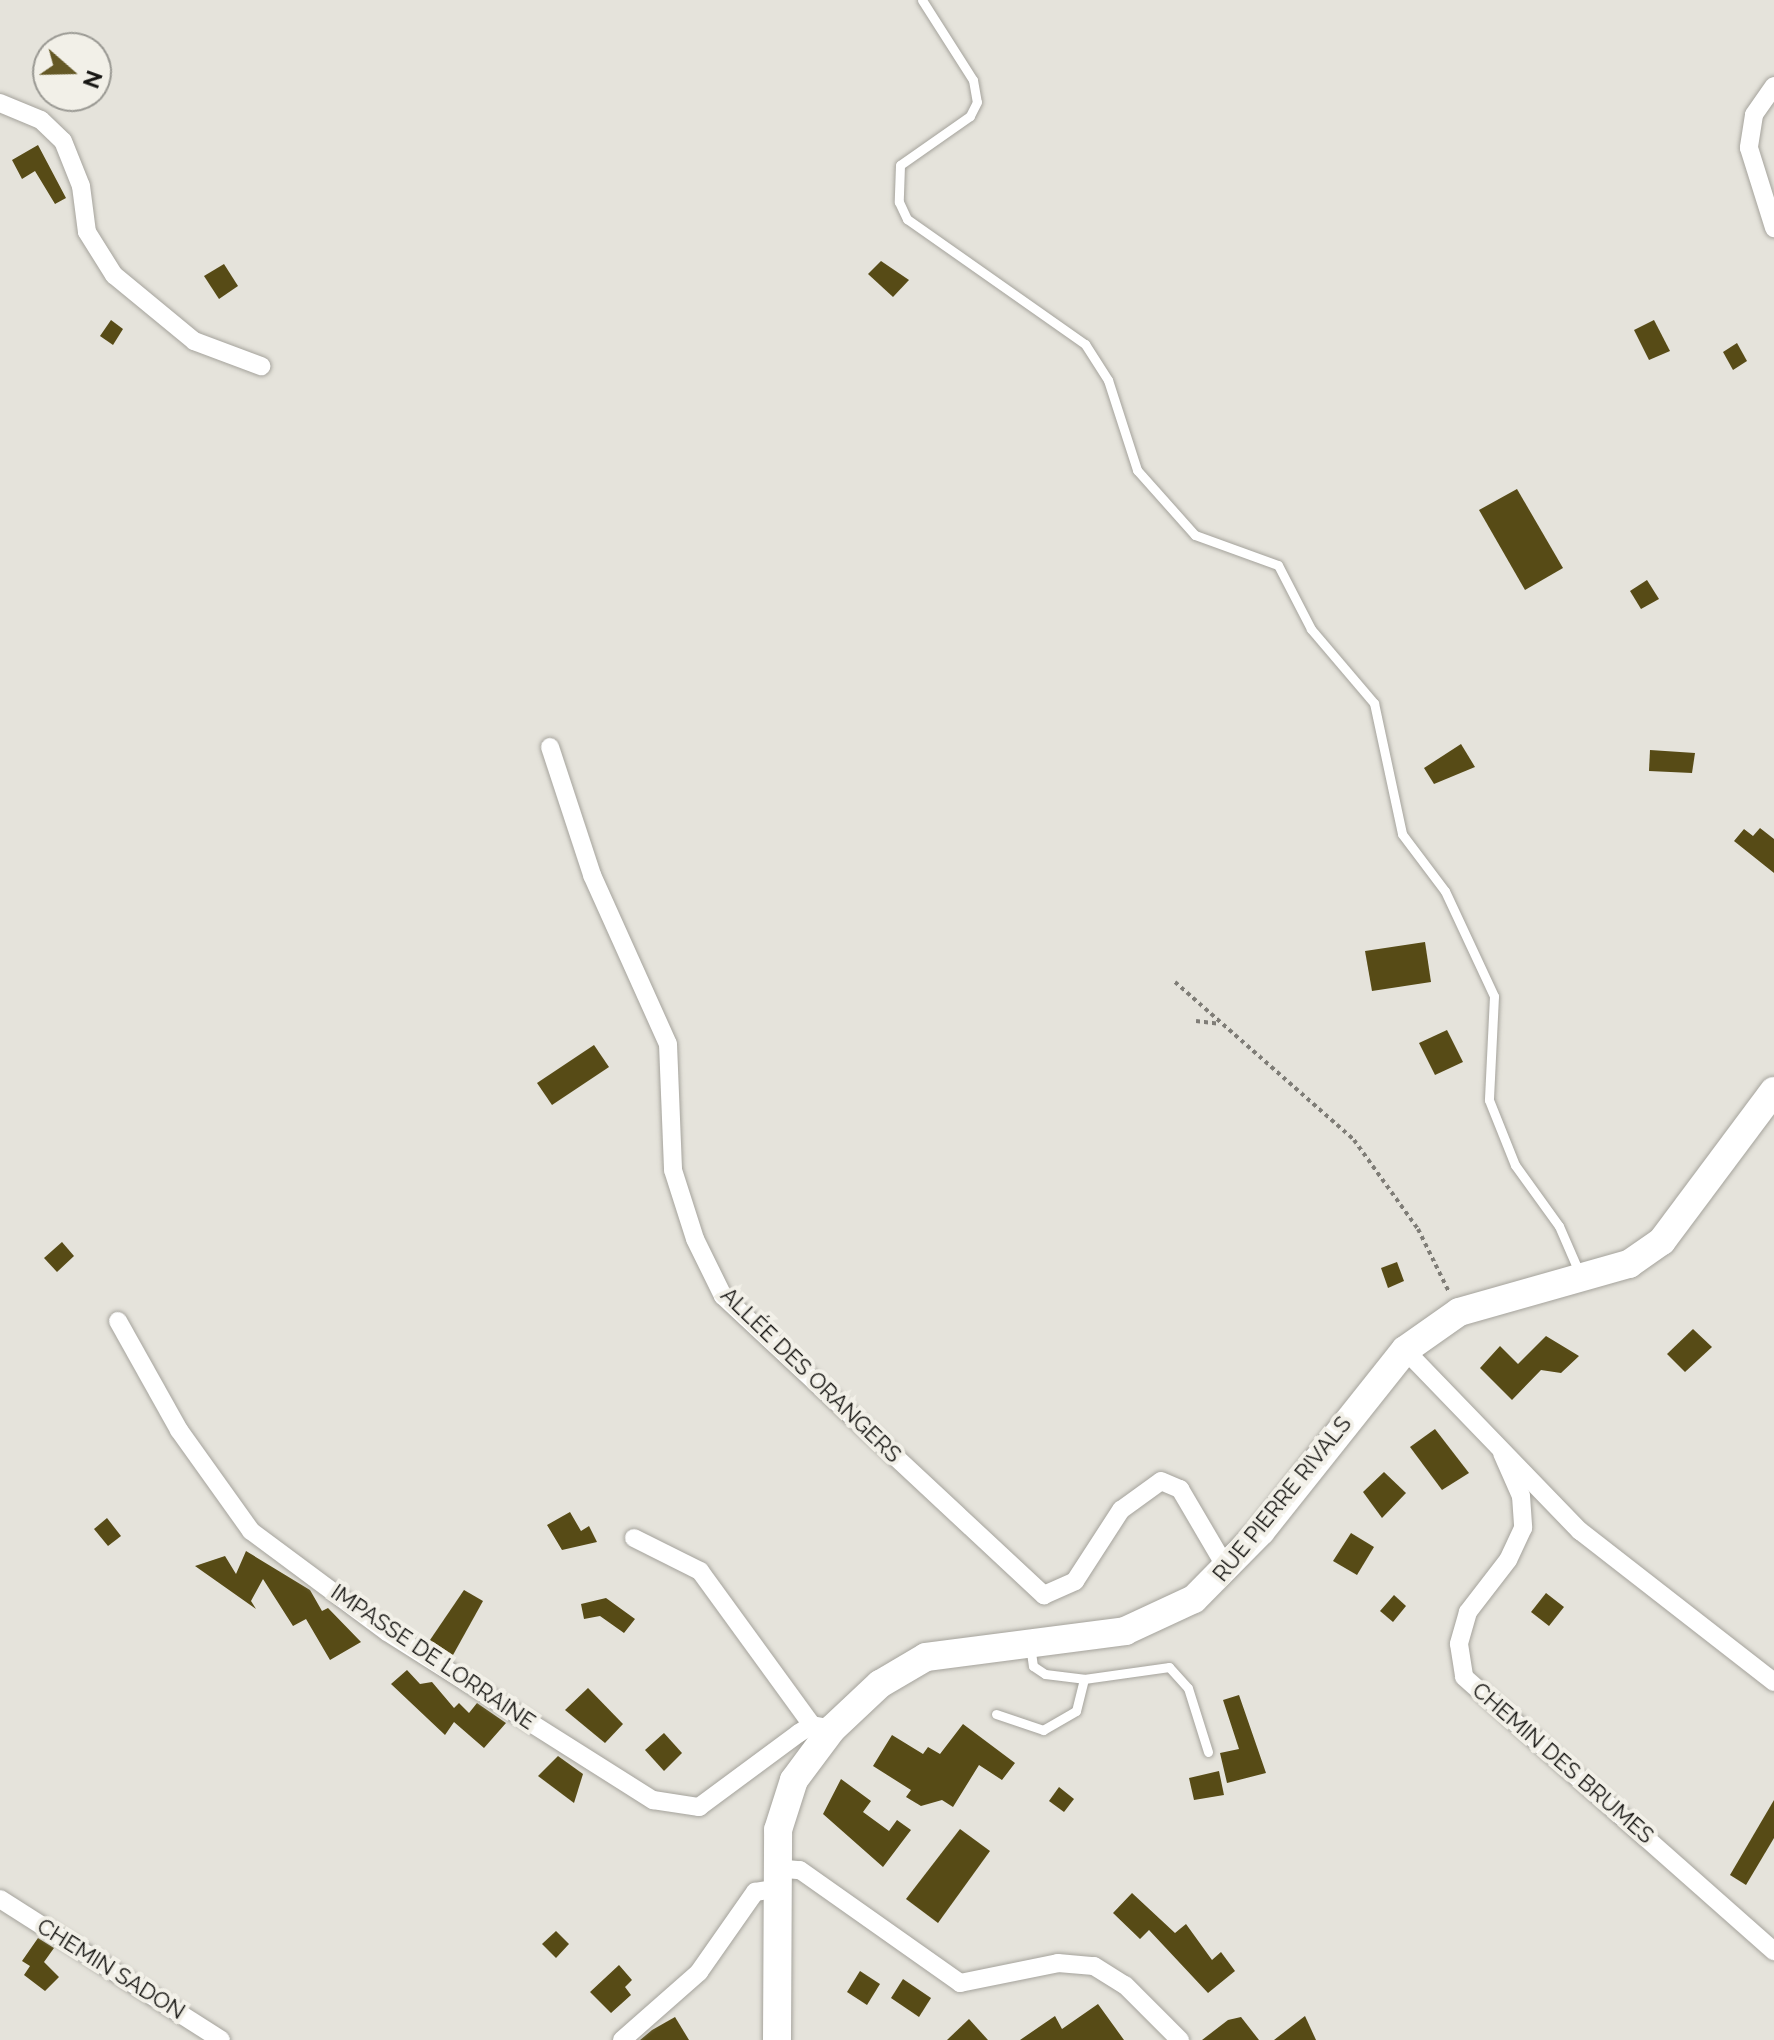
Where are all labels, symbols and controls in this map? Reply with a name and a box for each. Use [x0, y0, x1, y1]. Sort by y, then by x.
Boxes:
north arrow [32, 32, 112, 112]
text: N [78, 67, 108, 92]
street label: ALLÉE DES ORANGERS [715, 1282, 907, 1468]
street label: RUE PIERRE RIVALS [1207, 1411, 1357, 1587]
street label: IMPASSE DE LORRAINE [326, 1579, 540, 1735]
street label: CHEMIN DES BRUMES [1467, 1677, 1659, 1849]
street label: CHEMIN SADON [32, 1913, 190, 2025]

